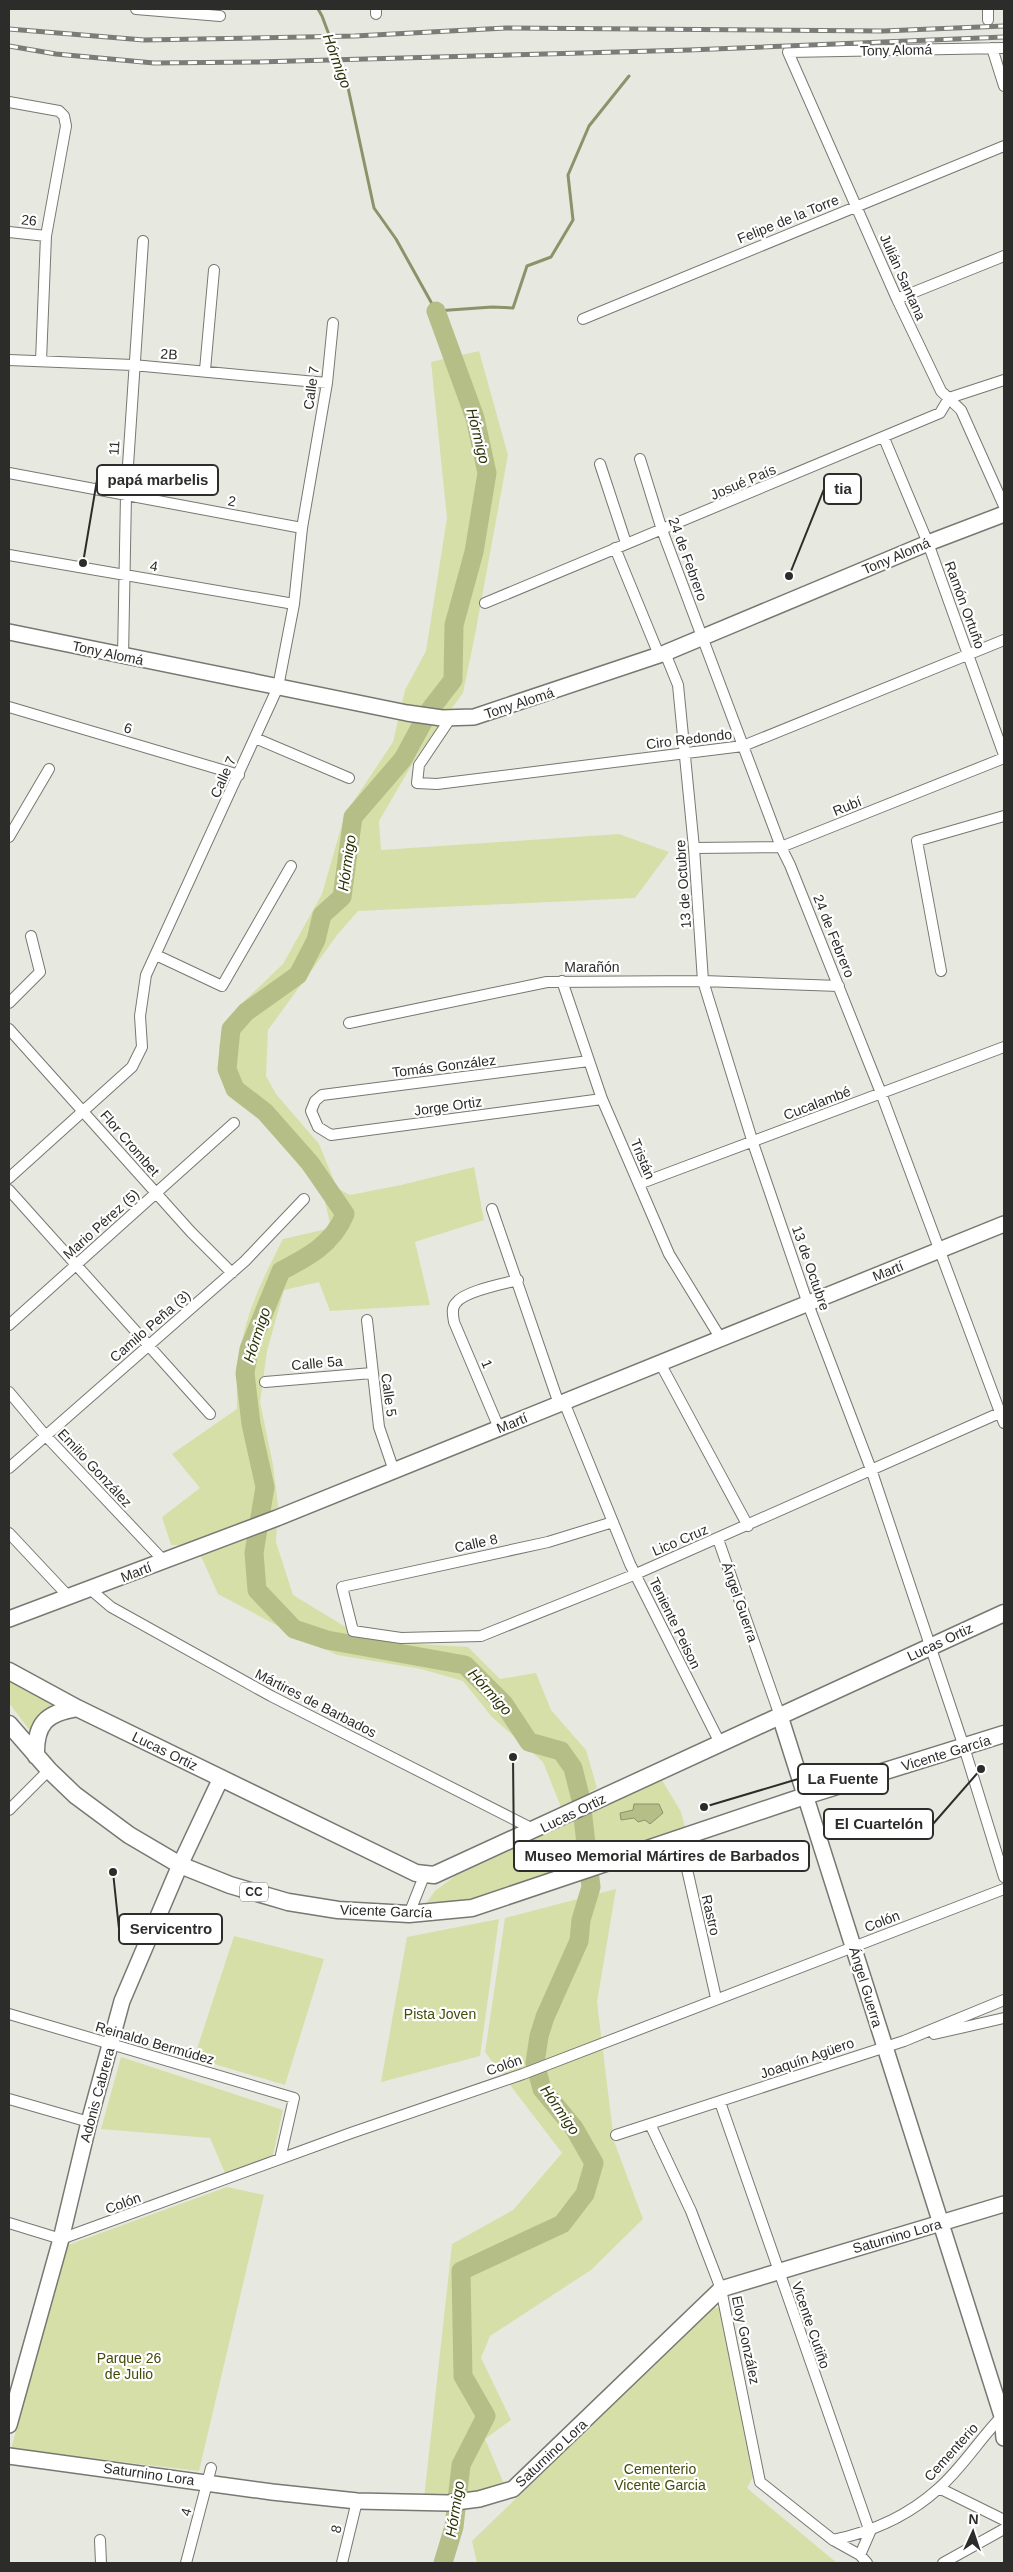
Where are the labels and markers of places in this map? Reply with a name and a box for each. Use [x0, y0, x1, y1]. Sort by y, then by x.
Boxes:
callout: papá marbelis [97, 465, 218, 495]
callout: tia [824, 474, 861, 504]
callout: La Fuente [798, 1764, 888, 1794]
callout: El Cuartelón [824, 1809, 933, 1839]
callout: Museo Memorial Mártires de Barbados [514, 1841, 809, 1871]
callout: Servicentro [119, 1914, 222, 1944]

